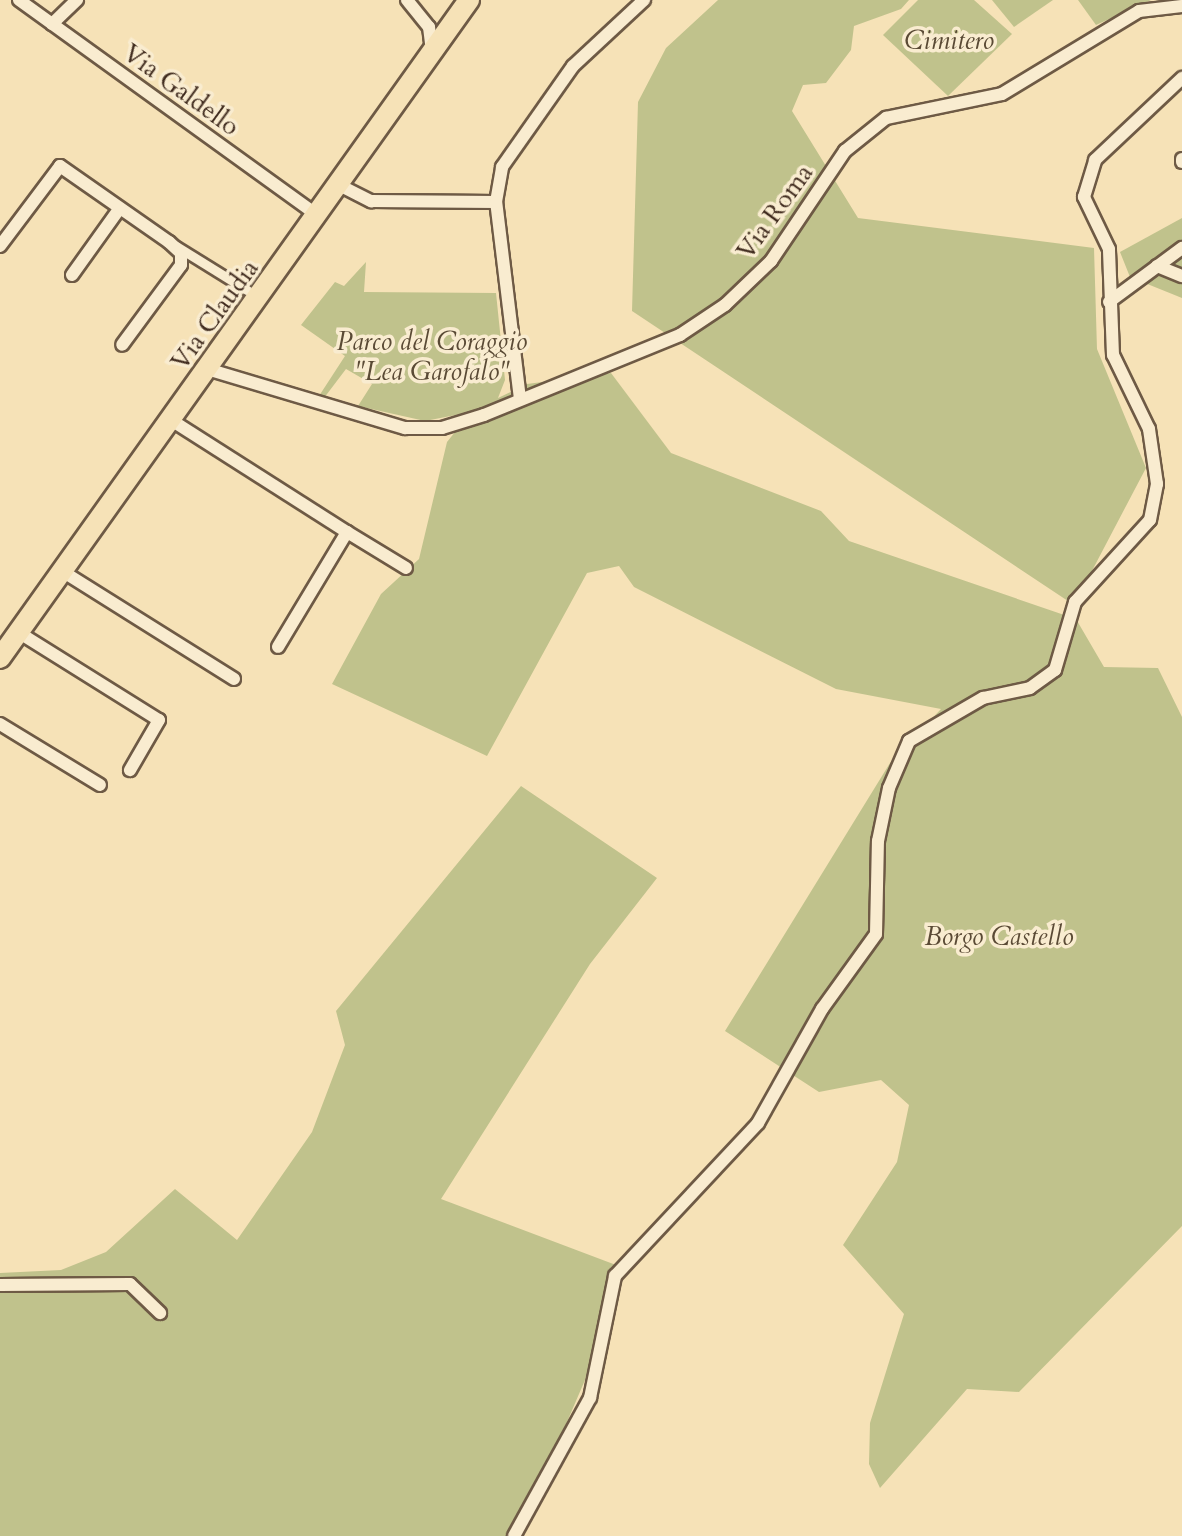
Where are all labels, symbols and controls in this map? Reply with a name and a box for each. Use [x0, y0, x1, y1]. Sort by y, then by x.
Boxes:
park label: Cimitero [904, 25, 994, 57]
street label: Via Galdello [117, 37, 245, 143]
street label: Via Roma [730, 158, 820, 266]
street label: Via Claudia [164, 254, 266, 376]
park label: Parco del Coraggio "Lea Garofalo" [337, 326, 527, 388]
park label: Borgo Castello [924, 921, 1074, 953]

